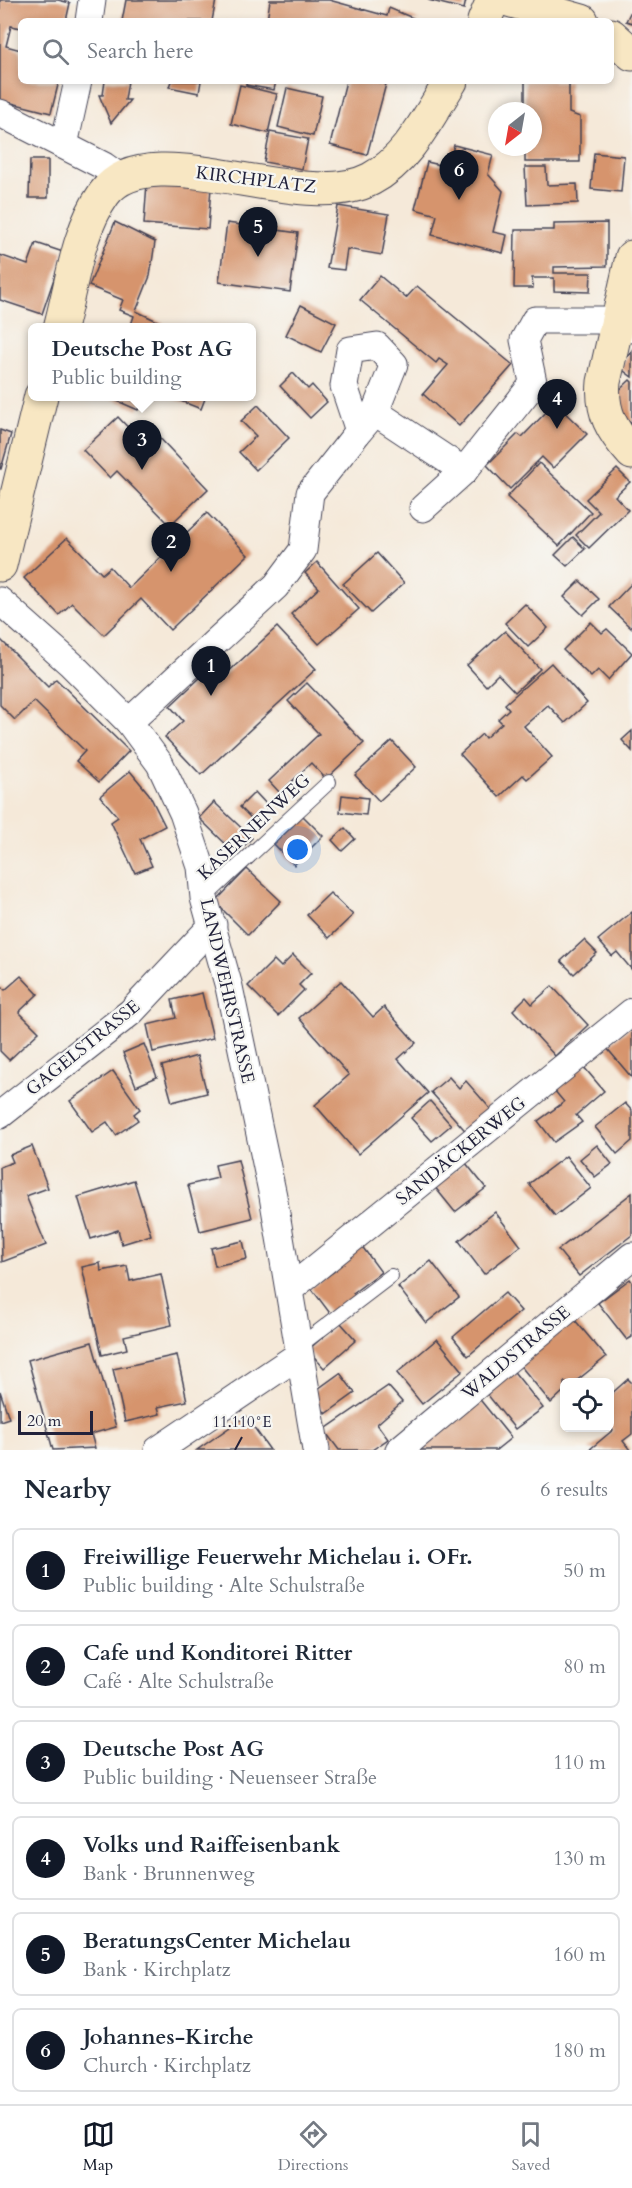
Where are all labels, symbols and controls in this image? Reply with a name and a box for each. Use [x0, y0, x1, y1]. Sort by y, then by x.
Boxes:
search box [18, 18, 614, 84]
icon: search [39, 35, 72, 68]
text: Search here [87, 36, 194, 66]
north arrow [488, 102, 542, 156]
pin: 6 [440, 150, 478, 200]
street label: KIRCHPLATZ [194, 160, 318, 200]
pin: 5 [238, 208, 278, 257]
popup [28, 323, 256, 401]
text: Deutsche Post AG [51, 334, 233, 364]
text: Public building [51, 364, 181, 391]
pin: 4 [538, 380, 576, 429]
pin: 3 [122, 420, 162, 470]
pin: 2 [152, 522, 190, 572]
pin: 1 [192, 646, 230, 696]
street label: KASERNENWEG [192, 768, 316, 886]
your location [283, 835, 312, 864]
street label: LANDWEHRSTRASSE [194, 896, 260, 1086]
street label: GAGELSTRASSE [21, 994, 145, 1102]
street label: SANDÄCKERWEG [391, 1091, 531, 1211]
street label: WALDSTRASSE [456, 1300, 576, 1407]
map controls [560, 1378, 614, 1432]
button: locate [560, 1378, 614, 1432]
scale bar [18, 1408, 93, 1436]
text: 20 m [27, 1410, 61, 1432]
text: 11.110°E [212, 1412, 272, 1432]
text: Nearby [24, 1472, 112, 1507]
text: 6 results [540, 1476, 608, 1503]
text: Freiwillige Feuerwehr Michelau i. OFr. [83, 1542, 473, 1572]
text: 1 [40, 1557, 51, 1584]
text: 50 m [563, 1557, 606, 1584]
text: Public building · Alte Schulstraße [83, 1572, 365, 1599]
text: Cafe und Konditorei Ritter [83, 1638, 352, 1668]
text: 2 [40, 1653, 51, 1680]
text: 80 m [563, 1653, 606, 1680]
text: Café · Alte Schulstraße [83, 1668, 274, 1695]
text: Deutsche Post AG [83, 1734, 264, 1764]
text: 3 [40, 1749, 51, 1776]
text: 110 m [553, 1749, 606, 1776]
text: Public building · Neuenseer Straße [83, 1764, 377, 1791]
text: Volks und Raiffeisenbank [83, 1830, 340, 1860]
text: 4 [40, 1845, 51, 1872]
text: 130 m [553, 1845, 606, 1872]
text: Bank · Brunnenweg [83, 1860, 255, 1887]
text: BeratungsCenter Michelau [83, 1926, 351, 1956]
text: 5 [40, 1941, 51, 1968]
text: 160 m [553, 1941, 606, 1968]
text: Bank · Kirchplatz [83, 1956, 231, 1983]
text: Johannes-Kirche [83, 2022, 254, 2052]
text: 6 [40, 2037, 51, 2064]
text: 180 m [553, 2037, 606, 2064]
text: Church · Kirchplatz [83, 2052, 251, 2079]
tab: Map [82, 2118, 115, 2176]
tab: Directions [278, 2118, 348, 2176]
tab: Saved [512, 2118, 550, 2176]

